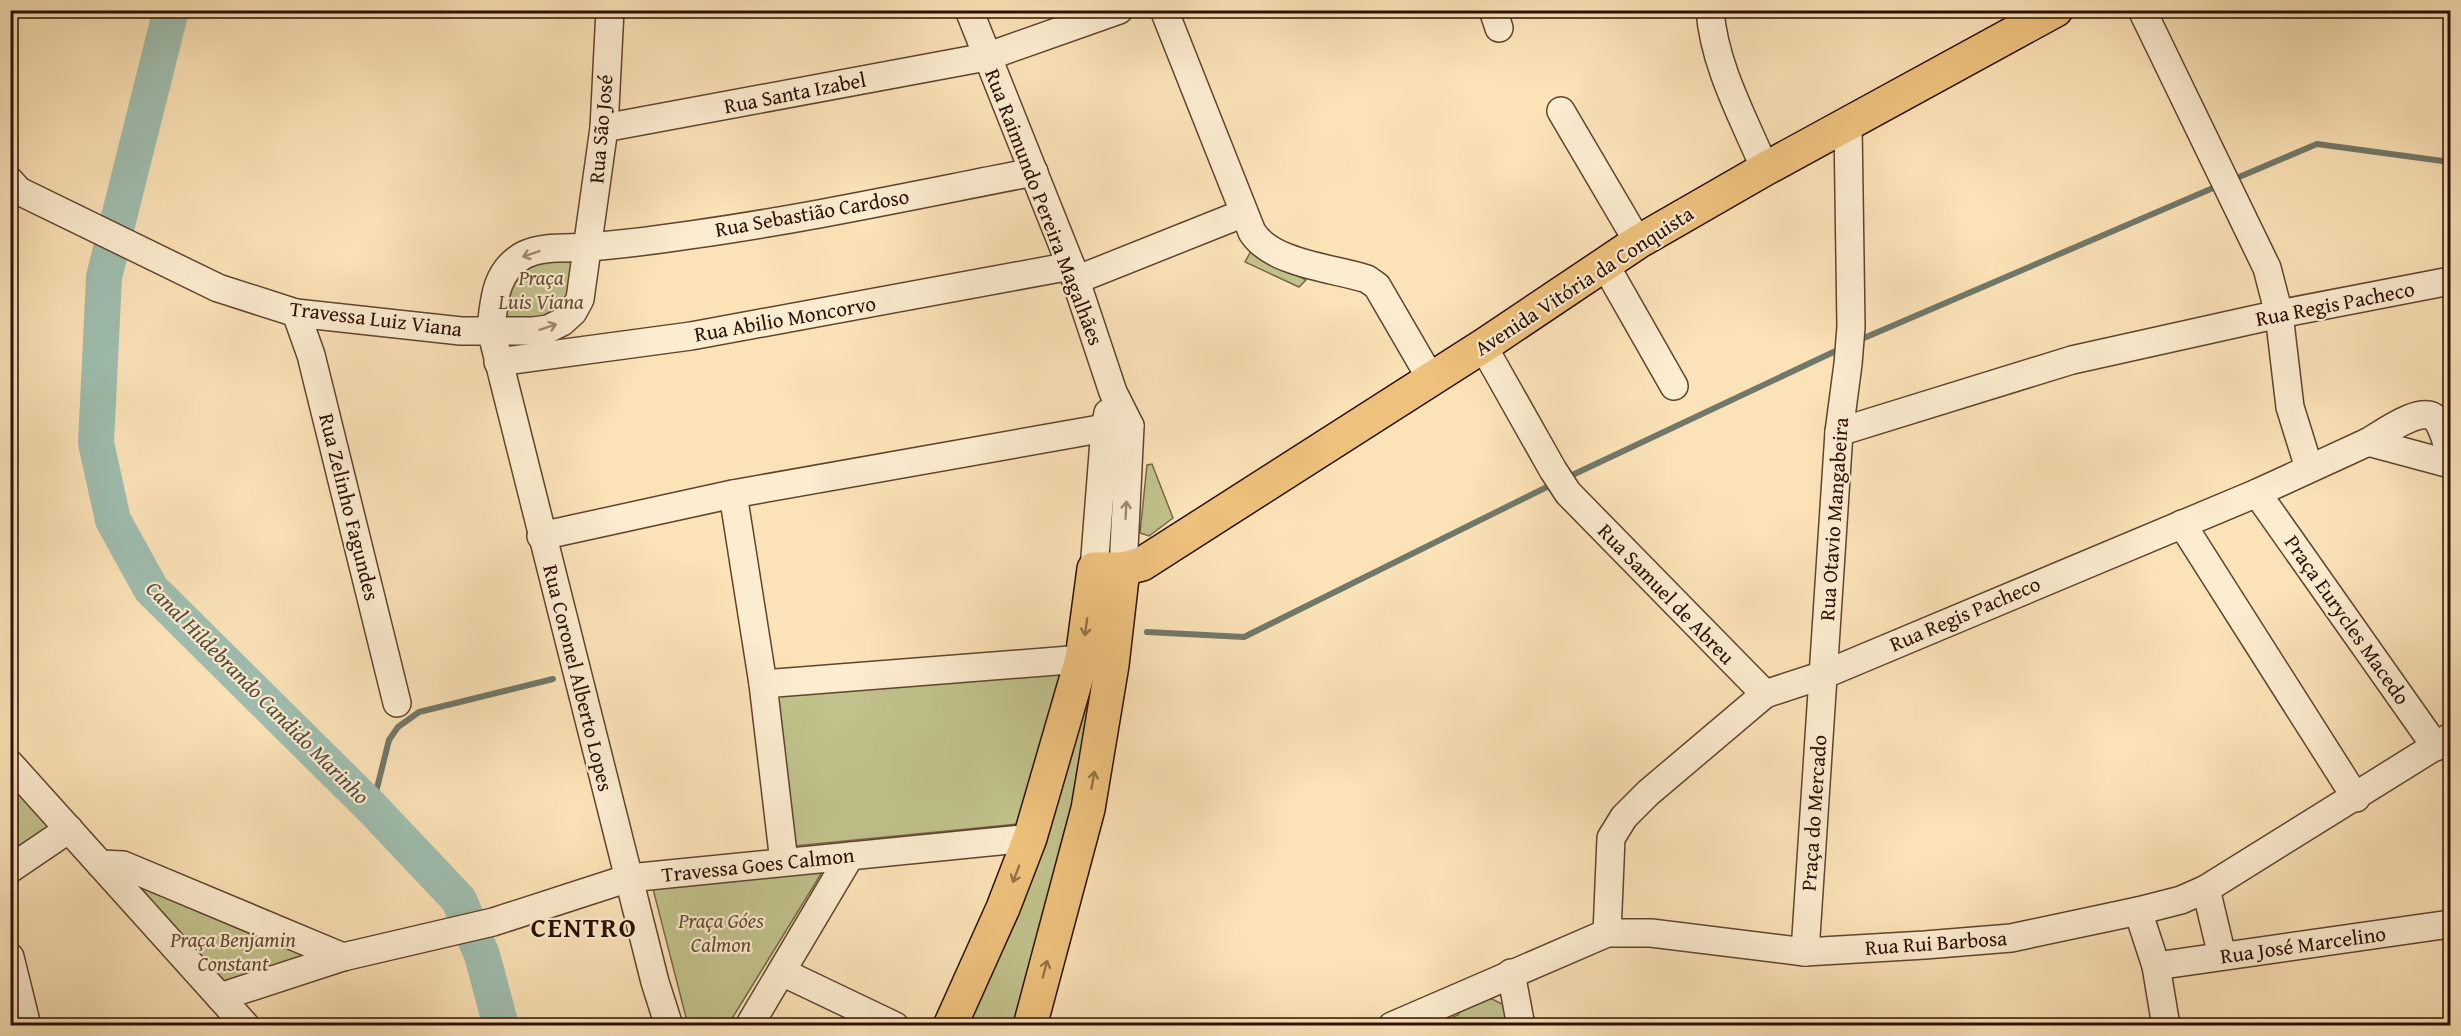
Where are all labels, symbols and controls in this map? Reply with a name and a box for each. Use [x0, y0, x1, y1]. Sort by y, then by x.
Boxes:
street label: Rua Santa Izabel [721, 64, 869, 121]
street label: Rua Raimundo Pereira Magalhães [977, 64, 1112, 350]
street label: Rua São José [580, 73, 621, 185]
street label: Rua Sebastião Cardoso [712, 180, 911, 245]
street label: Avenida Vitória da Conquista [1468, 198, 1699, 363]
one-way arrow [522, 249, 541, 260]
park label: Praça Luis Viana [497, 262, 584, 317]
street label: Rua Regis Pacheco [2253, 273, 2417, 334]
street label: Rua Abilio Moncorvo [692, 287, 878, 350]
street label: Travessa Luiz Viana [288, 293, 464, 344]
one-way arrow [538, 321, 557, 332]
street label: Rua Zelinho Fagundes [311, 410, 388, 604]
street label: Rua Otavio Mangabeira [1811, 416, 1856, 622]
one-way arrow [1120, 501, 1131, 521]
street label: Rua Samuel de Abreu [1591, 516, 1743, 672]
street label: Praça Eurycles Macedo [2277, 529, 2418, 711]
street label: Rua Coronel Alberto Lopes [535, 561, 622, 794]
street label: Rua Regis Pacheco [1885, 568, 2045, 659]
water label: Canal Hildebrando Candido Marinho [139, 573, 377, 811]
one-way arrow [1081, 616, 1092, 636]
street label: Praça do Mercado [1793, 734, 1834, 892]
one-way arrow [1087, 771, 1098, 790]
street label: Travessa Goes Calmon [660, 839, 856, 890]
one-way arrow [1009, 864, 1020, 883]
park label: Praça Góes Calmon [677, 905, 764, 960]
district label: CENTRO [531, 907, 637, 947]
street label: Rua José Marcelino [2218, 918, 2388, 971]
street label: Rua Rui Barbosa [1864, 922, 2008, 963]
park label: Praça Benjamin Constant [169, 924, 296, 979]
one-way arrow [1040, 960, 1051, 979]

